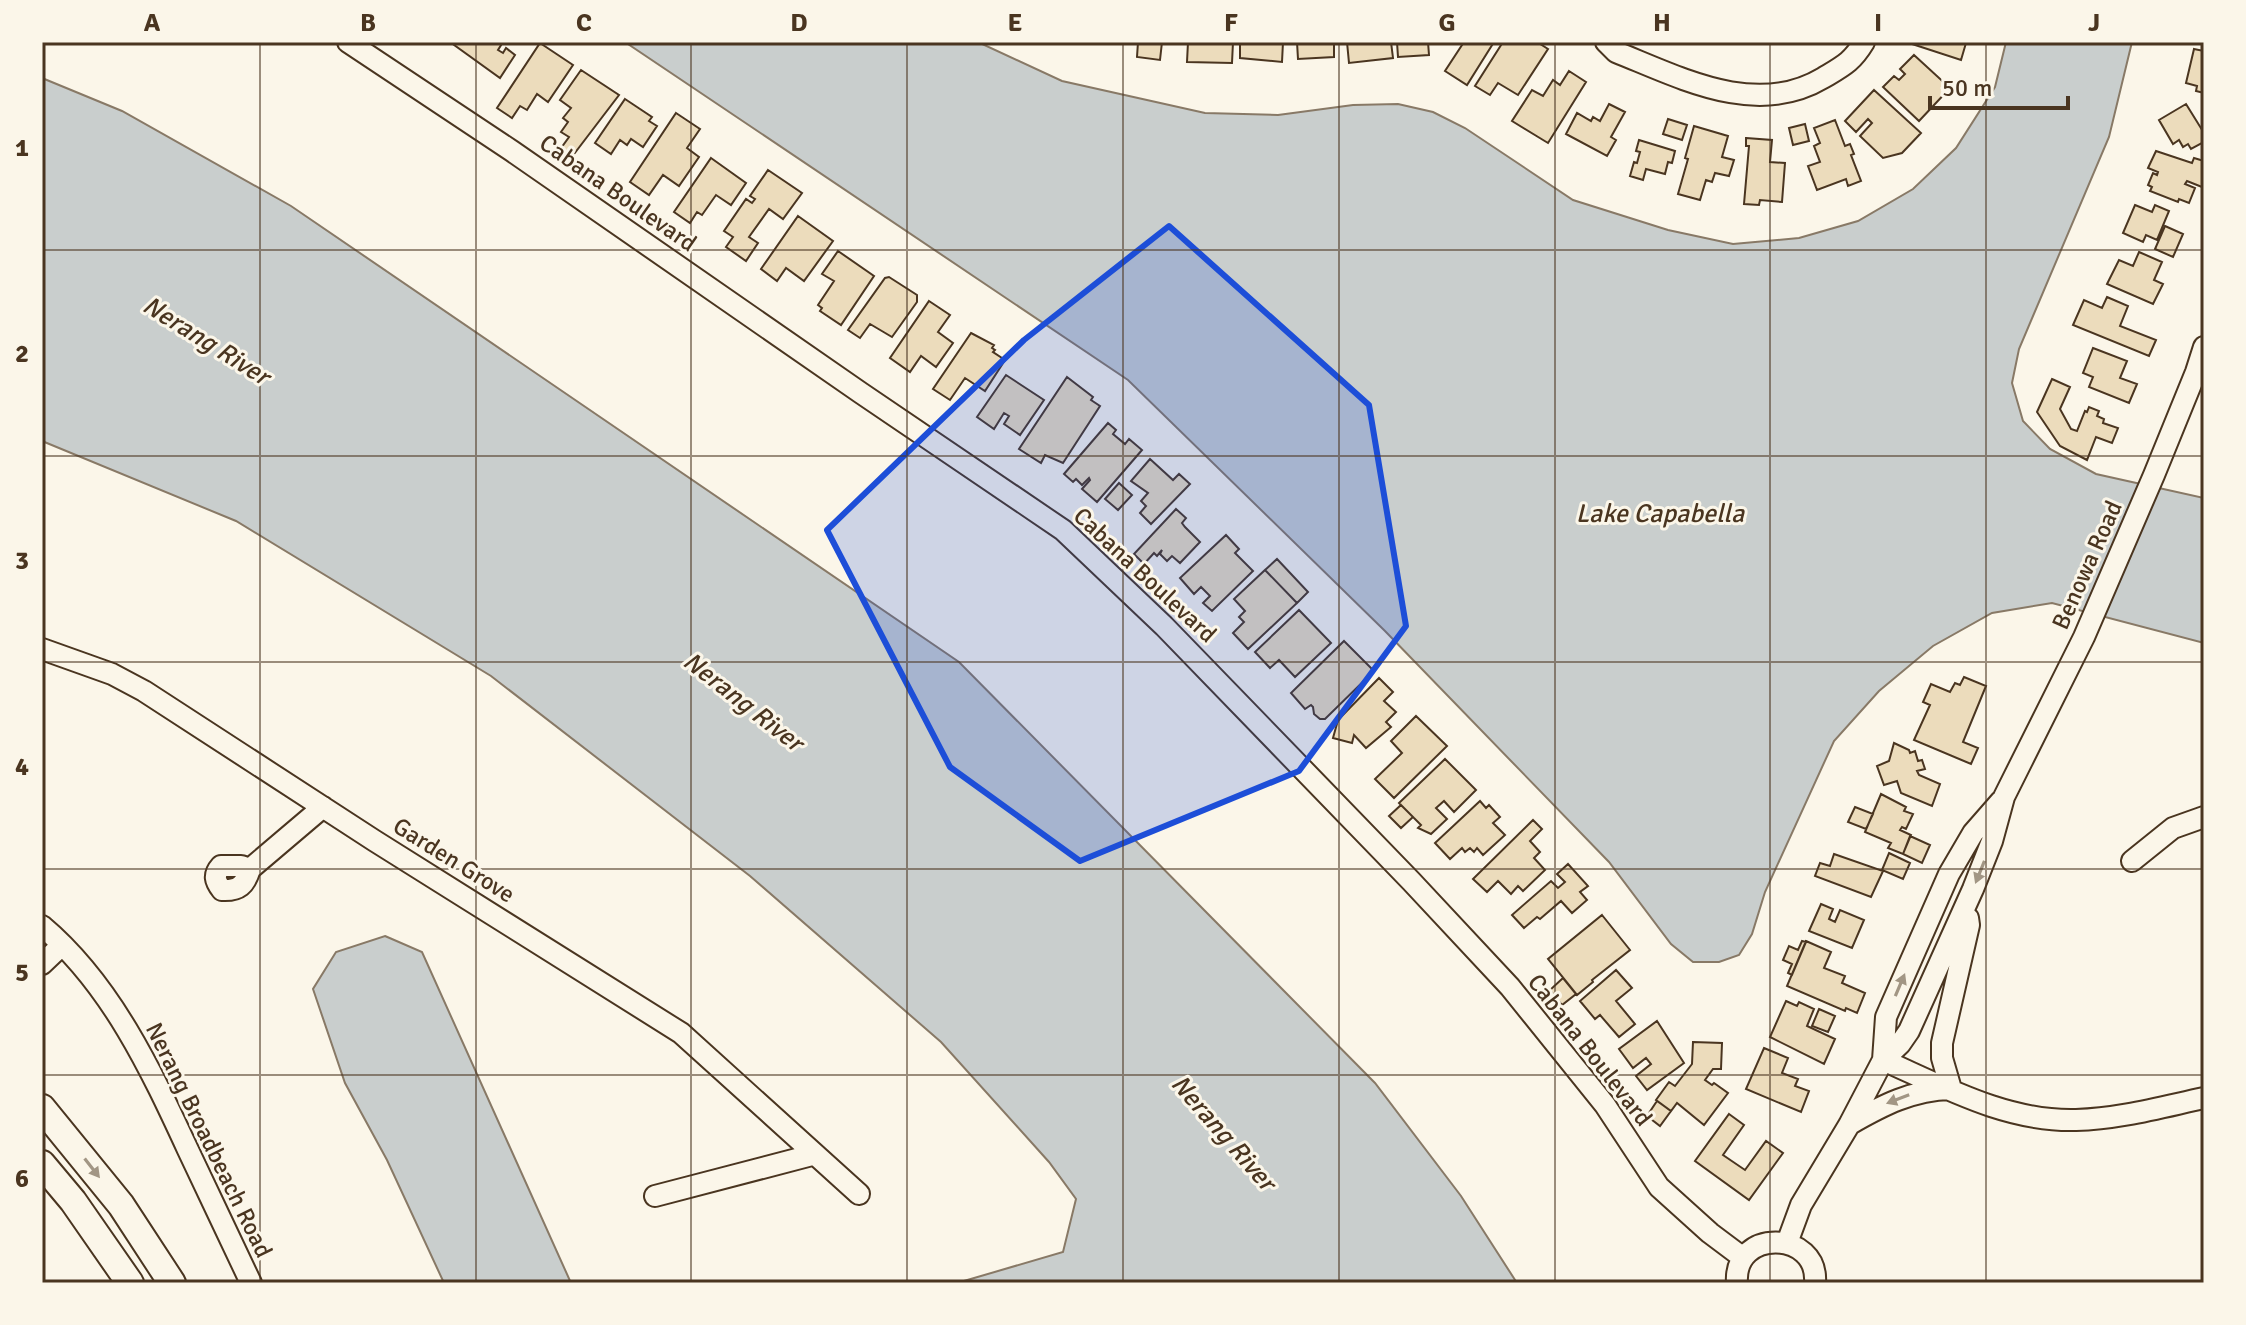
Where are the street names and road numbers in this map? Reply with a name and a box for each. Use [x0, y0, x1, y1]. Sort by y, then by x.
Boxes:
street label: Cabana Boulevard [534, 128, 702, 258]
street label: Benowa Road [2045, 496, 2129, 634]
street label: Cabana Boulevard [1067, 501, 1223, 649]
street label: Garden Grove [388, 811, 520, 909]
street label: Cabana Boulevard [1521, 968, 1659, 1132]
street label: Nerang Broadbeach Road [139, 1018, 279, 1262]

